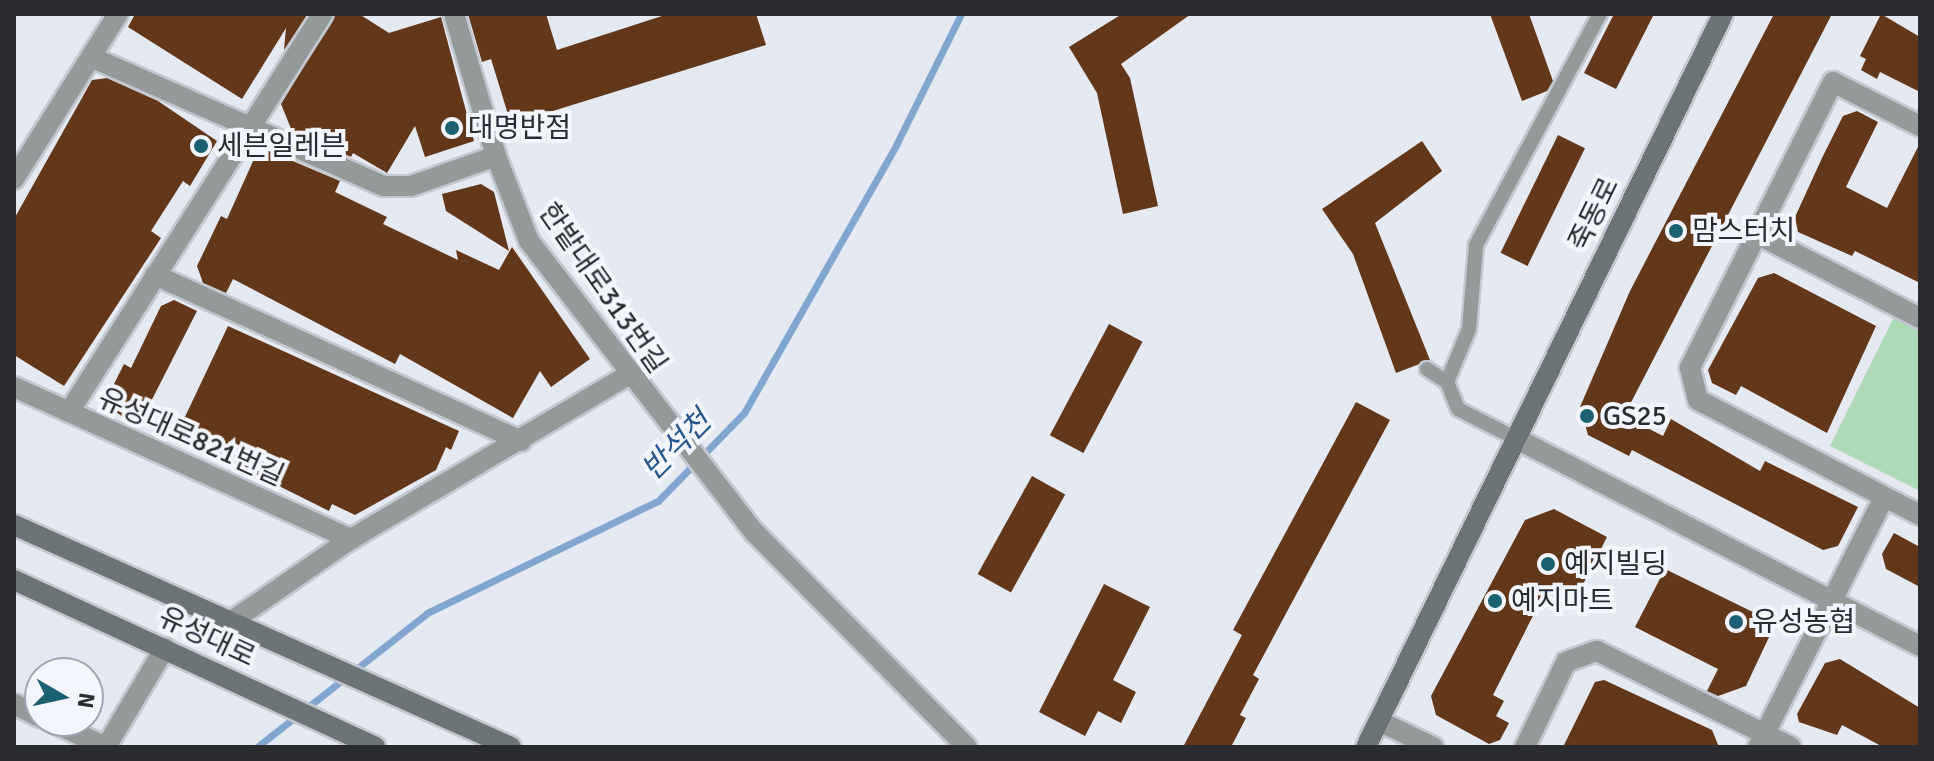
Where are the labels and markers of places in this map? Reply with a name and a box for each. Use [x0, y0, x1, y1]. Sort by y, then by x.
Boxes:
place label: 대명반점 [468, 111, 571, 145]
marker: 대명반점 [443, 119, 461, 137]
place label: 세븐일레븐 [217, 129, 346, 163]
marker: 세븐일레븐 [192, 137, 210, 155]
place label: 맘스터치 [1692, 214, 1795, 248]
marker: 맘스터치 [1667, 222, 1685, 240]
place label: GS25 [1603, 399, 1667, 433]
marker: GS25 [1578, 407, 1596, 425]
place label: 예지빌딩 [1564, 547, 1667, 581]
marker: 예지빌딩 [1539, 555, 1557, 573]
place label: 예지마트 [1511, 584, 1614, 618]
marker: 예지마트 [1486, 592, 1504, 610]
place label: 유성농협 [1752, 605, 1855, 639]
marker: 유성농협 [1727, 613, 1745, 631]

